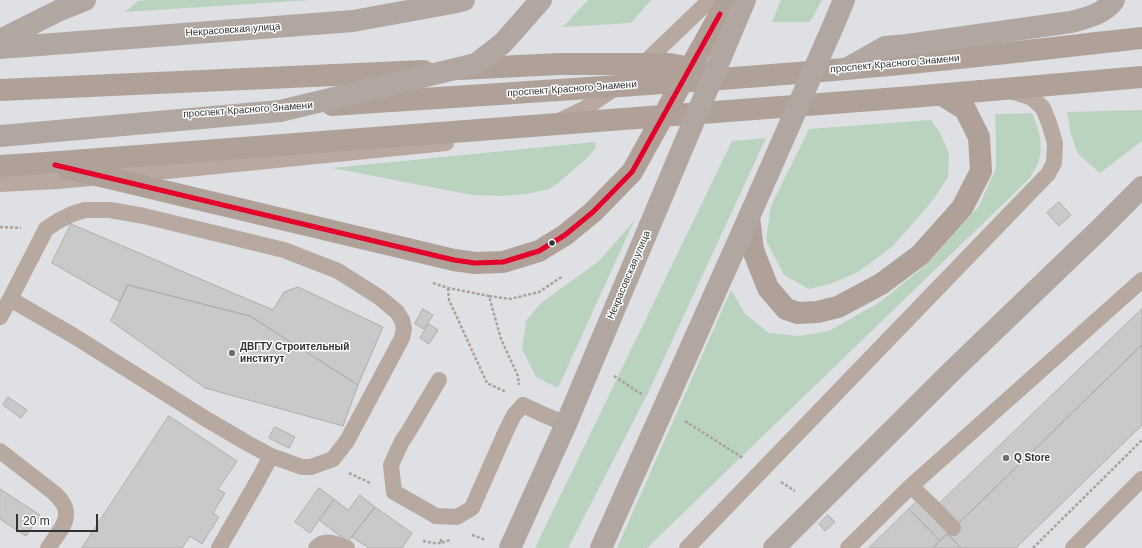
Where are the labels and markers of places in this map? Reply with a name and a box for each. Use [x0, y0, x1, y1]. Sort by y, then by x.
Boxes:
unlabelled marker [547, 238, 557, 248]
place label: ДВГТУ Строительный институт [240, 341, 349, 364]
marker: ДВГТУ Строительный институт [227, 348, 237, 358]
place label: Q Store [1014, 452, 1050, 464]
marker: Q Store [1001, 453, 1011, 463]

